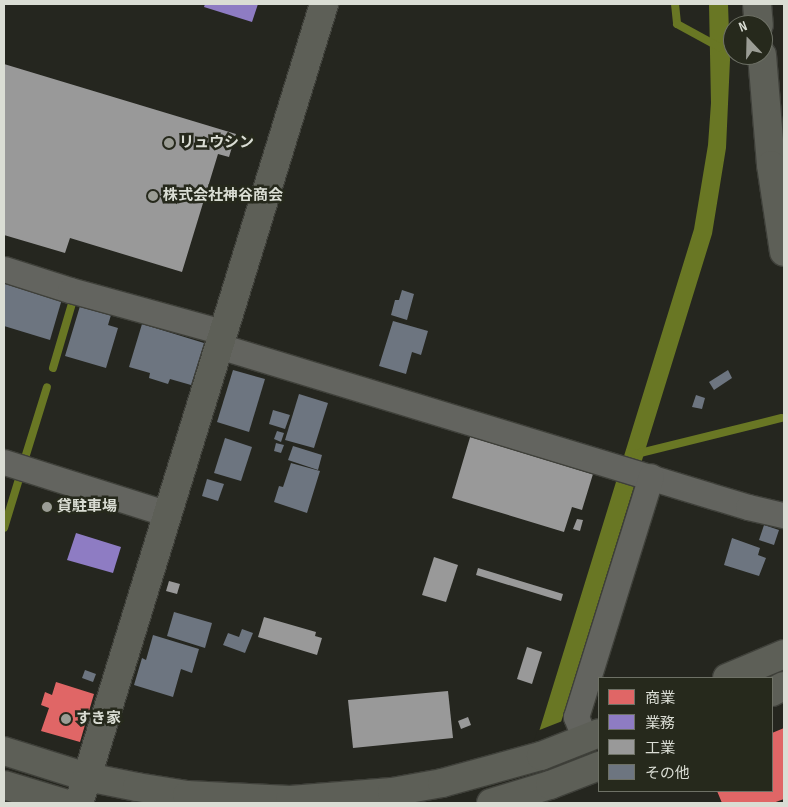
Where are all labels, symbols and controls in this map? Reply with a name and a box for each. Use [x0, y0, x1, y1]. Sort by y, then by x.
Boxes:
north arrow [723, 15, 773, 65]
text: N [736, 17, 749, 36]
place label: リュウシン [179, 134, 254, 152]
marker: リュウシン [163, 137, 175, 149]
place label: 株式会社神谷商会 [163, 187, 283, 205]
marker: 株式会社神谷商会 [147, 190, 159, 202]
place label: 貸駐車場 [57, 498, 117, 516]
marker: 貸駐車場 [41, 501, 53, 513]
legend [598, 677, 773, 792]
text: 商業 [645, 689, 675, 708]
place label: すき家 [76, 710, 121, 728]
marker: すき家 [60, 713, 72, 725]
text: 業務 [645, 714, 675, 733]
text: 工業 [645, 739, 675, 758]
text: その他 [645, 764, 690, 783]

